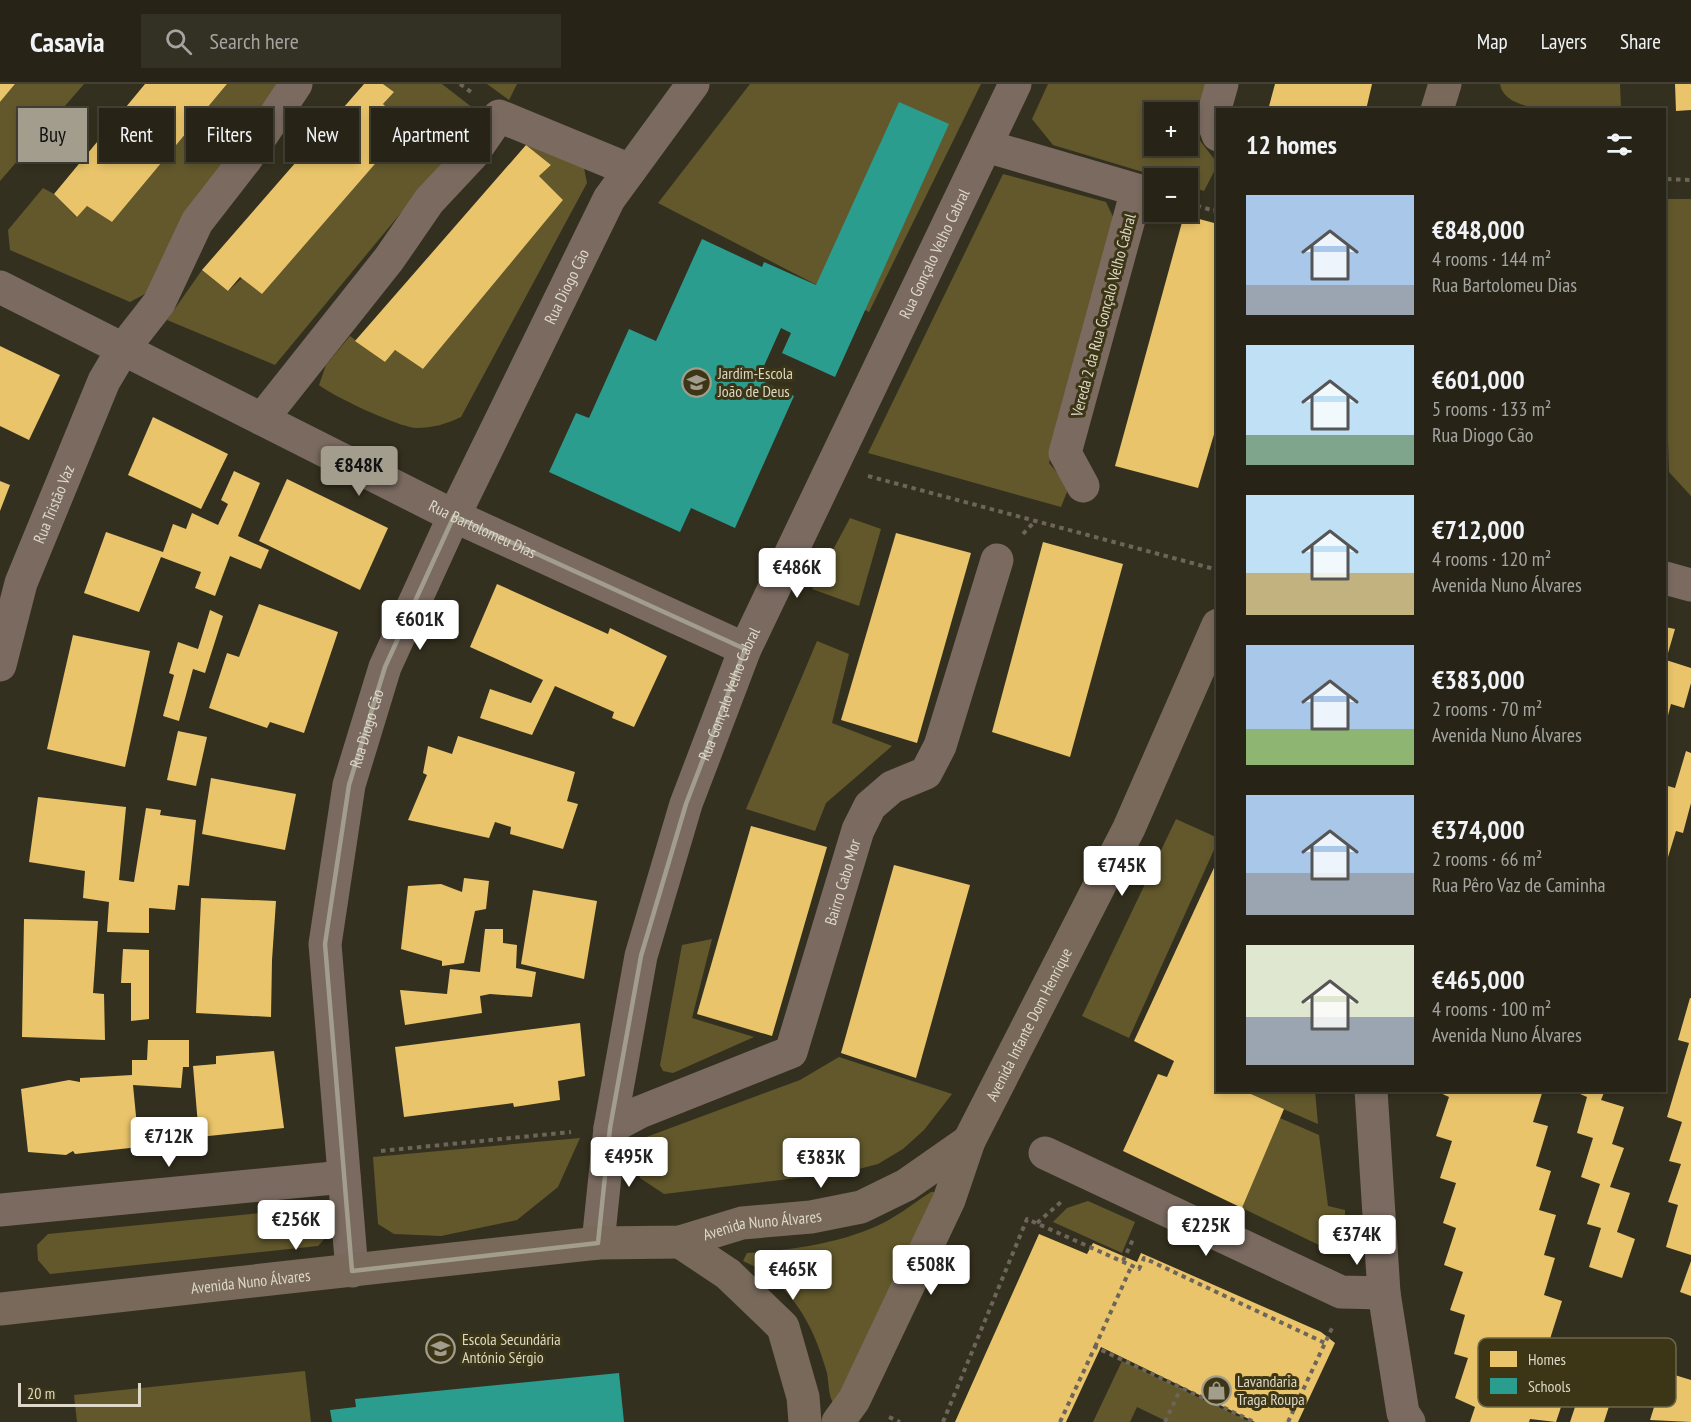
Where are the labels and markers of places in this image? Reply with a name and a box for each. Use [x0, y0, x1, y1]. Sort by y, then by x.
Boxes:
place label: Jardim-Escola João de Deus [717, 363, 793, 401]
school or university icon: Jardim-Escola João de Deus [681, 366, 713, 398]
pin: €848K [317, 446, 401, 497]
pin: €486K [755, 548, 839, 599]
pin: €601K [378, 600, 462, 651]
pin: €745K [1080, 846, 1164, 897]
pin: €712K [127, 1117, 211, 1168]
pin: €495K [587, 1137, 671, 1188]
pin: €383K [779, 1138, 863, 1189]
pin: €256K [254, 1200, 338, 1251]
pin: €225K [1164, 1206, 1248, 1257]
pin: €374K [1315, 1215, 1399, 1266]
pin: €508K [889, 1245, 973, 1296]
pin: €465K [751, 1250, 835, 1301]
place label: Escola Secundária António Sérgio [462, 1329, 561, 1367]
school or university icon: Escola Secundária António Sérgio [425, 1332, 457, 1364]
place label: Lavandaria Traga Roupa [1237, 1371, 1305, 1409]
shop icon: Lavandaria Traga Roupa [1200, 1374, 1232, 1406]

